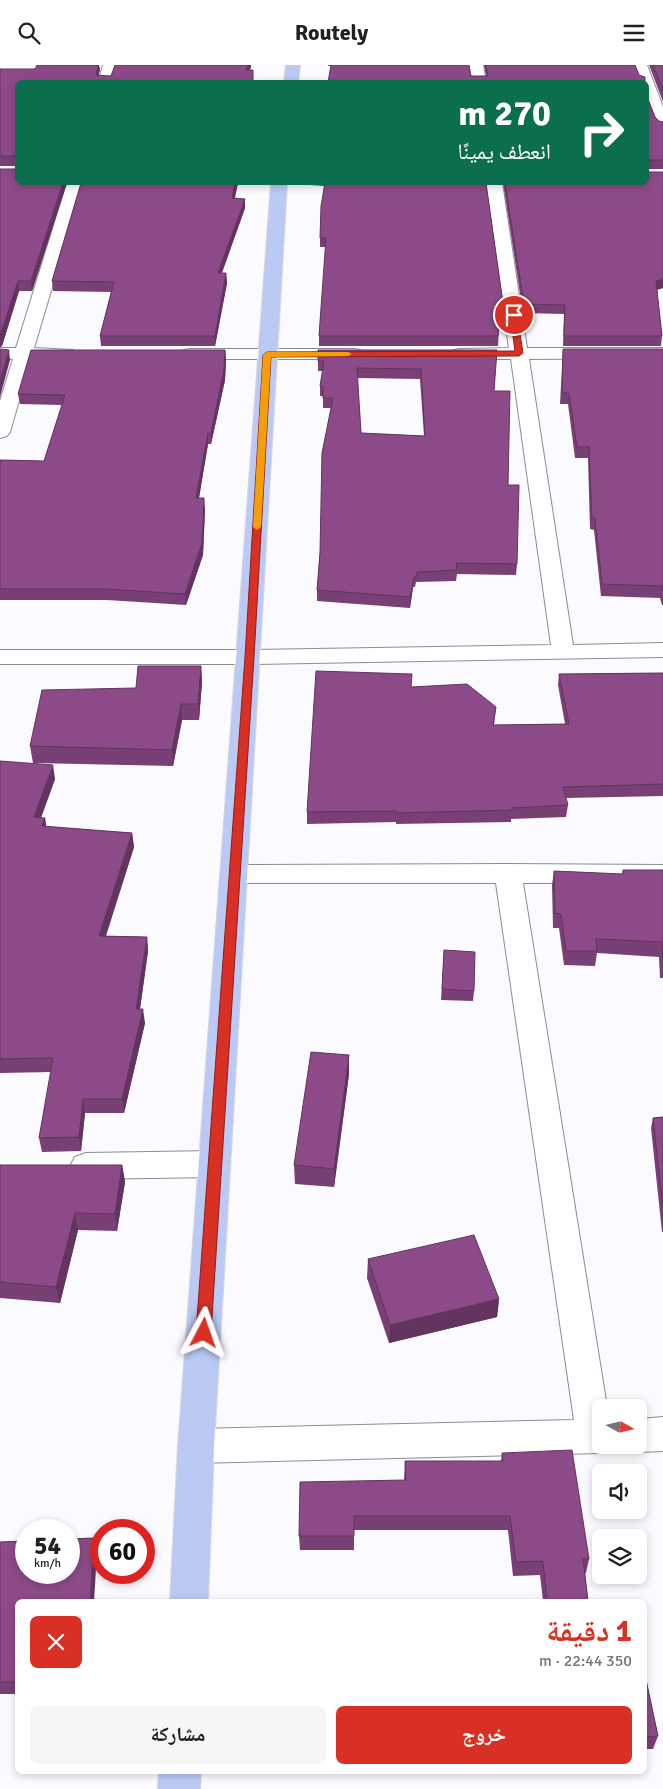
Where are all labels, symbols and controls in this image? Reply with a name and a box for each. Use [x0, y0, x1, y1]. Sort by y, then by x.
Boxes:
icon: search [15, 19, 43, 47]
text: Routely [295, 19, 368, 46]
icon: menu [620, 19, 648, 47]
text: 270 m [458, 92, 551, 135]
icon: right [569, 100, 634, 165]
text: انعطف يمينًا [457, 138, 551, 165]
pin [493, 294, 535, 336]
icon: arrive [500, 301, 528, 329]
position arrow [177, 1306, 229, 1358]
north arrow [592, 1399, 648, 1454]
map controls [592, 1399, 647, 1584]
button: sound [592, 1464, 647, 1519]
speed limit sign: 60 [90, 1519, 155, 1584]
button: layers [592, 1529, 647, 1584]
text: 54 [34, 1530, 61, 1561]
text: km/h [34, 1556, 61, 1571]
text: 1 دقيقة [546, 1613, 632, 1650]
button: close [30, 1616, 82, 1668]
text: 350 m · 22:44 [539, 1651, 632, 1671]
button: مشاركة [30, 1706, 326, 1764]
button: خروج [336, 1706, 632, 1764]

